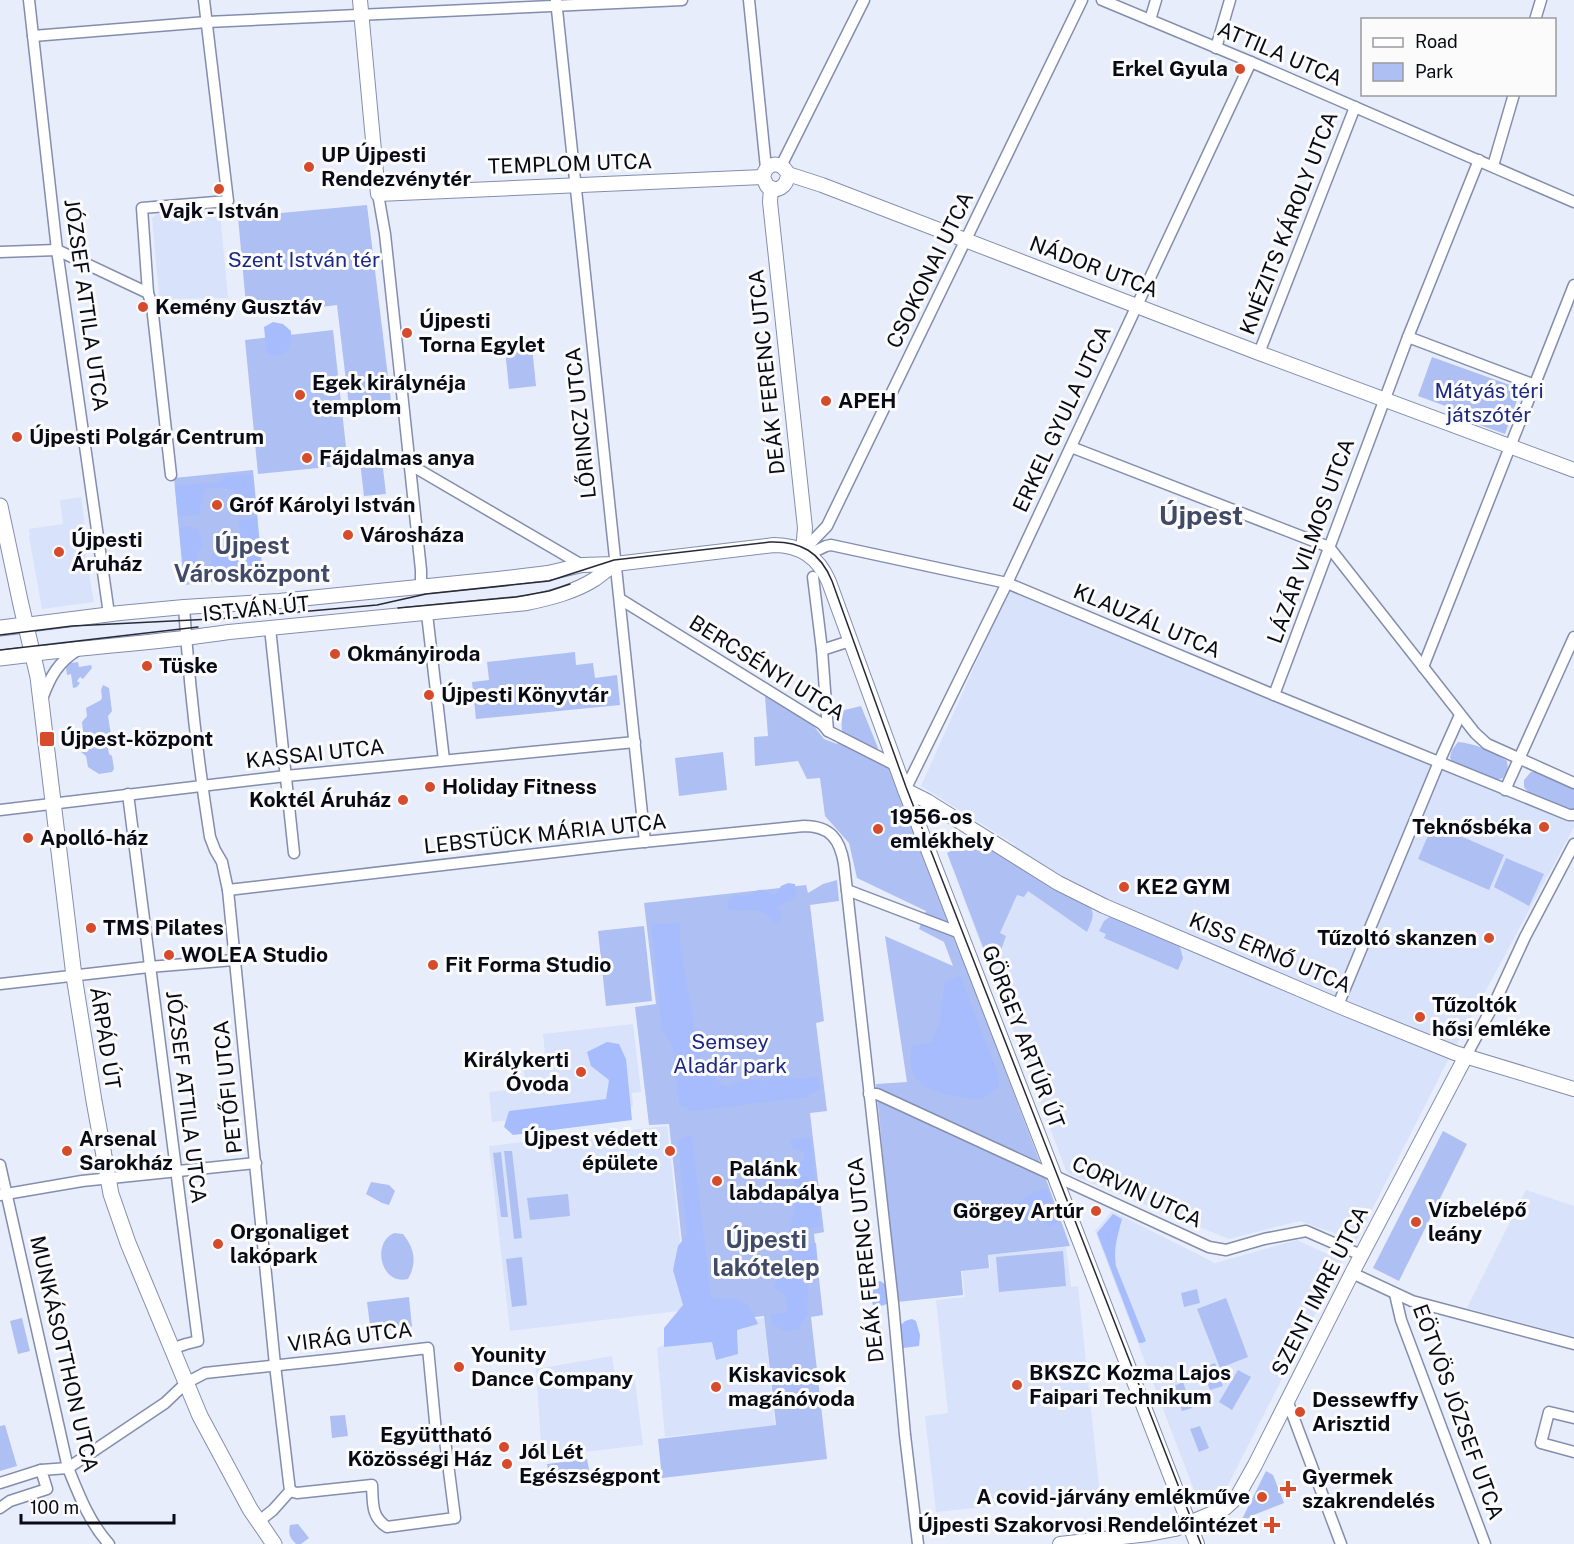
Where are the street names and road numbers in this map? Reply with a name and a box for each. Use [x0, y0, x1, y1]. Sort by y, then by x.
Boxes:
street label: ATTILA UTCA [1214, 16, 1346, 91]
street label: KNÉZITS KÁROLY UTCA [1234, 108, 1343, 338]
street label: TEMPLOM UTCA [487, 148, 653, 179]
street label: CSOKONAI UTCA [881, 187, 978, 352]
street label: JÓZSEF ATTILA UTCA [59, 197, 114, 413]
street label: NÁDOR UTCA [1026, 230, 1162, 303]
street label: DEÁK FERENC UTCA [743, 268, 790, 476]
street label: ERKEL GYULA UTCA [1007, 322, 1116, 516]
street label: LŐRINCZ UTCA [560, 346, 601, 500]
street label: LÁZÁR VILMOS UTCA [1262, 435, 1359, 647]
street label: KLAUZÁL UTCA [1070, 578, 1225, 663]
street label: ISTVÁN ÚT [201, 590, 311, 627]
street label: BERCSÉNYI UTCA [685, 610, 850, 726]
street label: KASSAI UTCA [244, 734, 386, 773]
street label: LEBSTÜCK MÁRIA UTCA [422, 808, 668, 859]
street label: KISS ERNŐ UTCA [1185, 907, 1355, 998]
street label: GÖRGEY ARTÚR ÚT [977, 942, 1070, 1132]
street label: ÁRPÁD ÚT [85, 985, 126, 1091]
street label: JÓZSEF ATTILA UTCA [161, 989, 212, 1205]
street label: PETŐFI UTCA [208, 1019, 247, 1155]
street label: CORVIN UTCA [1068, 1151, 1206, 1233]
street label: DEÁK FERENC UTCA [842, 1156, 889, 1364]
street label: SZENT IMRE UTCA [1266, 1202, 1373, 1380]
street label: MUNKÁSOTTHON UTCA [25, 1233, 104, 1475]
street label: EÖTVÖS JÓZSEF UTCA [1408, 1301, 1509, 1523]
street label: VIRÁG UTCA [286, 1316, 414, 1357]

